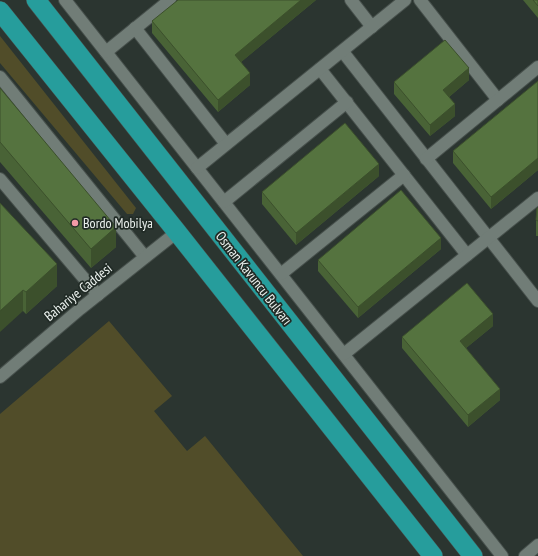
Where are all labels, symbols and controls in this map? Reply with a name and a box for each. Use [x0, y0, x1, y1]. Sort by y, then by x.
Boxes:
place label: Bordo Mobilya [83, 214, 153, 232]
marker: Bordo Mobilya [70, 218, 80, 228]
street label: Osman Kavuncu Bulvarı [212, 228, 296, 328]
street label: Bahariye Caddesi [40, 259, 116, 325]

